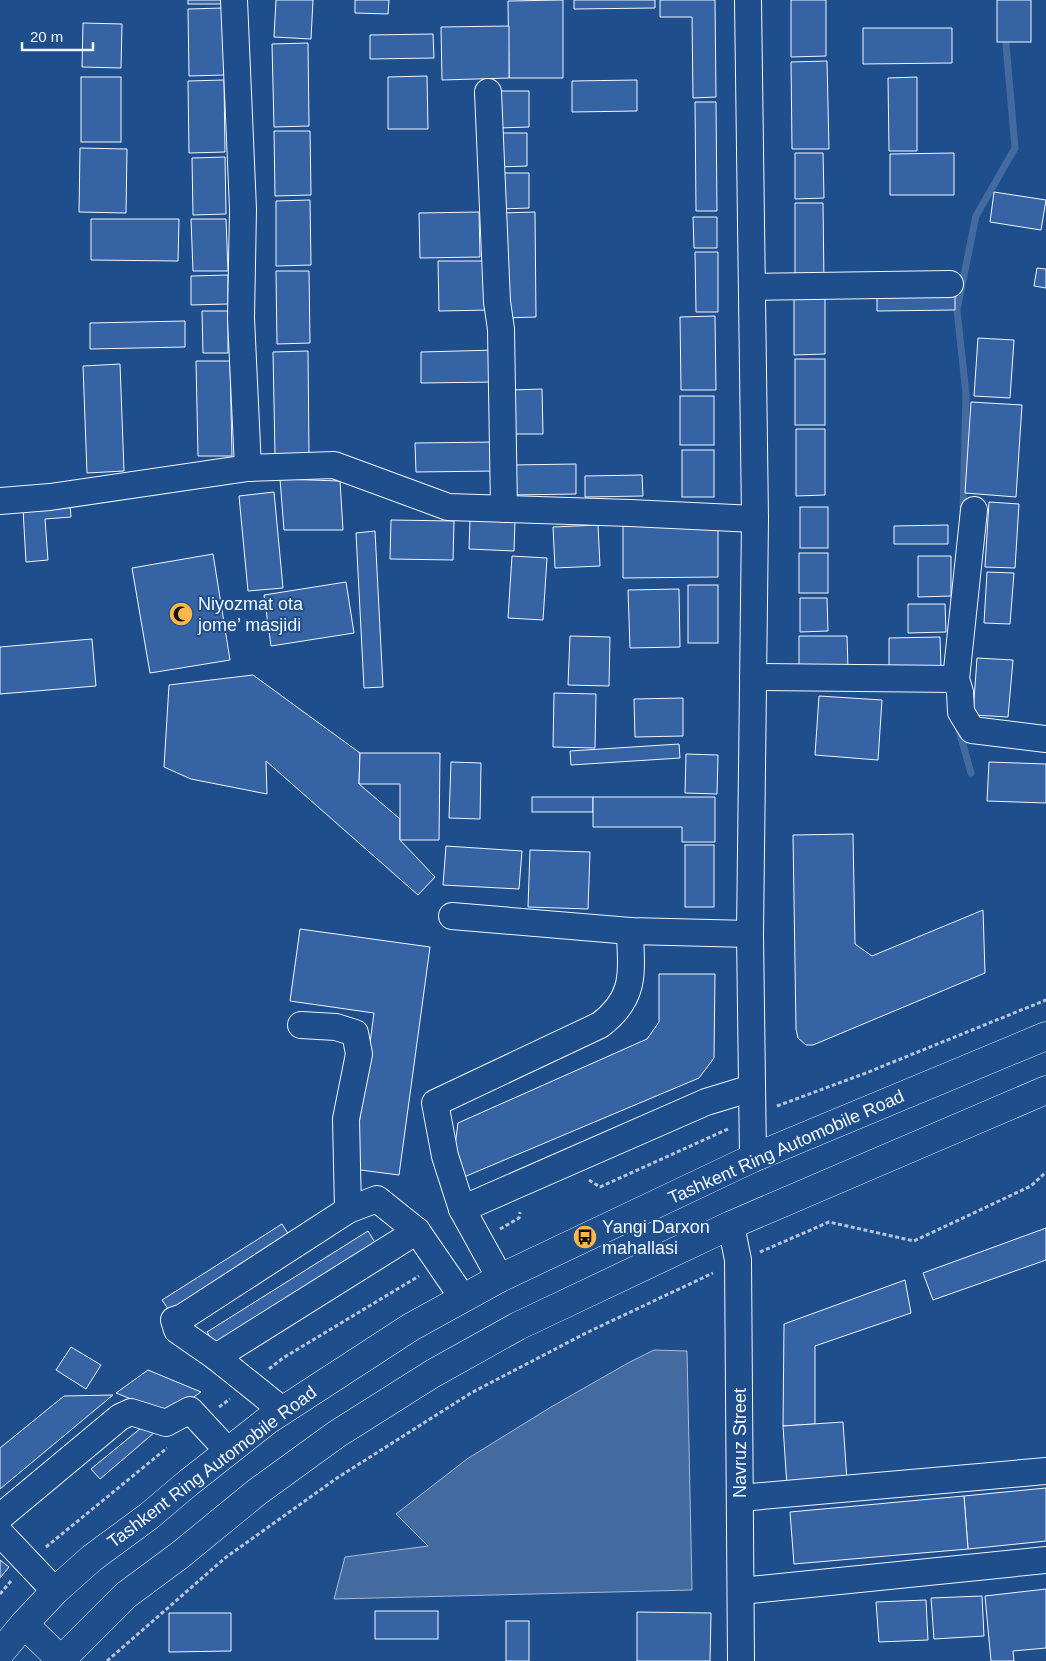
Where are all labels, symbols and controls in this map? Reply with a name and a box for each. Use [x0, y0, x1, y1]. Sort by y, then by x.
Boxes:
scale bar [22, 20, 94, 52]
text: 20 m [30, 28, 63, 45]
place label: Niyozmat ota jome’ masjidi [197, 594, 304, 635]
mosque icon: Niyozmat ota jome’ masjidi [168, 601, 194, 627]
street label: Tashkent Ring Automobile Road [665, 1086, 907, 1208]
place label: Yangi Darxon mahallasi [602, 1217, 710, 1258]
bus stop icon: Yangi Darxon mahallasi [572, 1224, 598, 1250]
street label: Tashkent Ring Automobile Road [104, 1382, 320, 1552]
street label: Navruz Street [730, 1388, 750, 1498]

